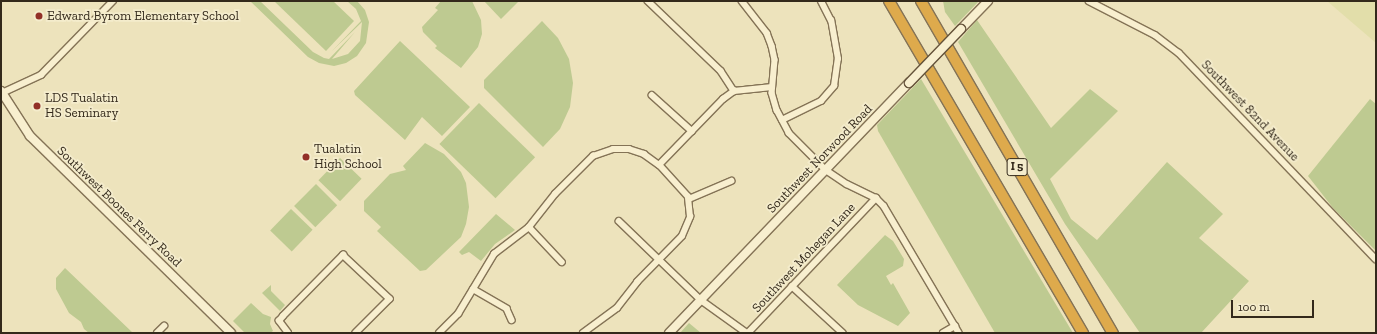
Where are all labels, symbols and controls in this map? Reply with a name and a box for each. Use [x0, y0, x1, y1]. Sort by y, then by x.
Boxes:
place label: Edward Byrom Elementary School [47, 8, 239, 24]
marker: Edward Byrom Elementary School [34, 11, 44, 21]
street label: Southwest 82nd Avenue [1198, 57, 1302, 165]
place label: LDS Tualatin HS Seminary [45, 91, 118, 122]
marker: LDS Tualatin HS Seminary [32, 101, 42, 111]
street label: Southwest Norwood Road [764, 102, 876, 216]
place label: Tualatin High School [314, 142, 382, 173]
street label: Southwest Boones Ferry Road [53, 143, 185, 271]
marker: Tualatin High School [301, 152, 311, 162]
road number: I 5 [1006, 157, 1028, 177]
street label: Southwest Mohegan Lane [749, 200, 859, 316]
scale bar [1233, 292, 1316, 318]
text: 100 m [1238, 300, 1270, 314]

